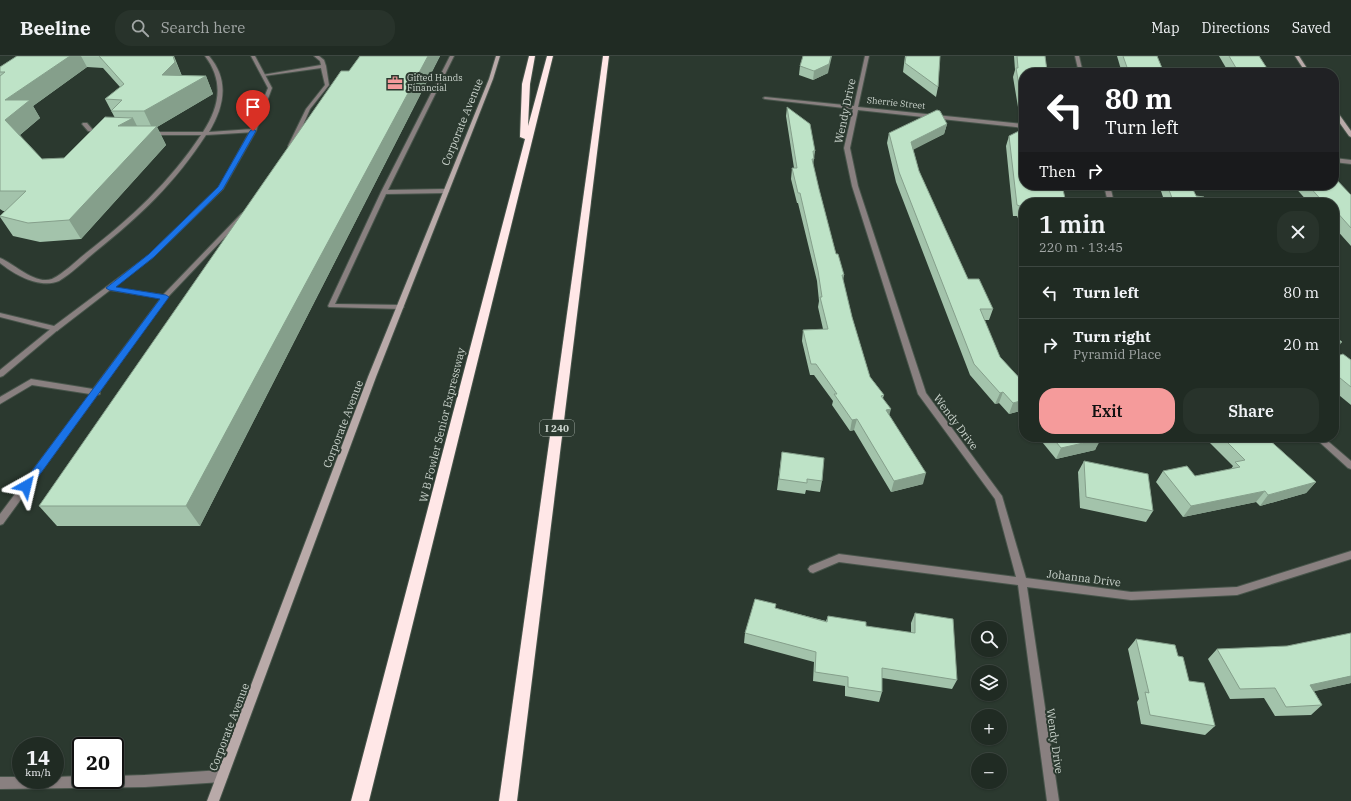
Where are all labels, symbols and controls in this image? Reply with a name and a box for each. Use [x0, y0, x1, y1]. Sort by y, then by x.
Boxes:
search box [115, 10, 395, 46]
text: Beeline [20, 16, 91, 40]
icon: search [129, 17, 151, 39]
text: Search here [161, 18, 245, 37]
text: Map [1151, 19, 1180, 37]
text: Directions [1202, 19, 1270, 37]
text: Saved [1292, 19, 1331, 37]
place label: Gifted Hands Financial [407, 72, 463, 93]
office icon: Gifted Hands Financial [386, 74, 404, 92]
street label: Corporate Avenue [438, 76, 486, 168]
street label: Wendy Drive [831, 77, 859, 145]
text: 80 m [1105, 80, 1172, 117]
icon: left [1039, 84, 1091, 136]
pin [236, 90, 270, 131]
street label: Sherrie Street [866, 94, 926, 111]
icon: arrive [242, 96, 264, 118]
text: Turn left [1105, 116, 1179, 139]
icon: right [1084, 160, 1106, 182]
text: Then [1039, 162, 1076, 181]
text: 1 min [1039, 208, 1106, 240]
button: close [1277, 211, 1319, 253]
text: 220 m · 13:45 [1039, 239, 1123, 256]
icon: left [1039, 282, 1061, 304]
text: Turn left [1073, 283, 1139, 302]
text: 80 m [1283, 283, 1319, 302]
text: Turn right [1073, 327, 1151, 346]
icon: right [1039, 334, 1061, 356]
text: 20 m [1283, 335, 1319, 354]
street label: W B Fowler Senior Expressway [416, 346, 468, 504]
text: Pyramid Place [1073, 346, 1161, 363]
street label: Corporate Avenue [320, 378, 366, 470]
button: Exit [1039, 388, 1175, 434]
button: Share [1183, 388, 1319, 434]
street label: Wendy Drive [931, 391, 981, 453]
road number: I 240 [540, 420, 574, 436]
position arrow [5, 465, 47, 507]
street label: Johanna Drive [1046, 567, 1122, 589]
map controls [971, 621, 1007, 789]
button: search [971, 621, 1007, 657]
button: layers [971, 665, 1007, 701]
street label: Corporate Avenue [206, 681, 252, 773]
street label: Wendy Drive [1043, 707, 1067, 775]
button: + [971, 709, 1007, 745]
speed limit sign: 20 [72, 737, 124, 789]
text: 14 [26, 744, 50, 771]
button: − [971, 753, 1007, 789]
text: km/h [25, 766, 51, 779]

